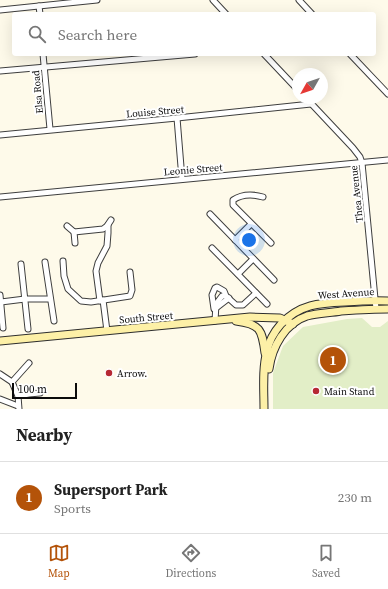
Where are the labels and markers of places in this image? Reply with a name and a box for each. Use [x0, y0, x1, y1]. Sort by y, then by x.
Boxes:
pin: 1 [320, 345, 346, 375]
place label: Arrow. [117, 367, 147, 380]
marker: Arrow. [104, 368, 114, 378]
place label: Main Stand [324, 385, 375, 398]
marker: Main Stand [311, 386, 321, 396]

